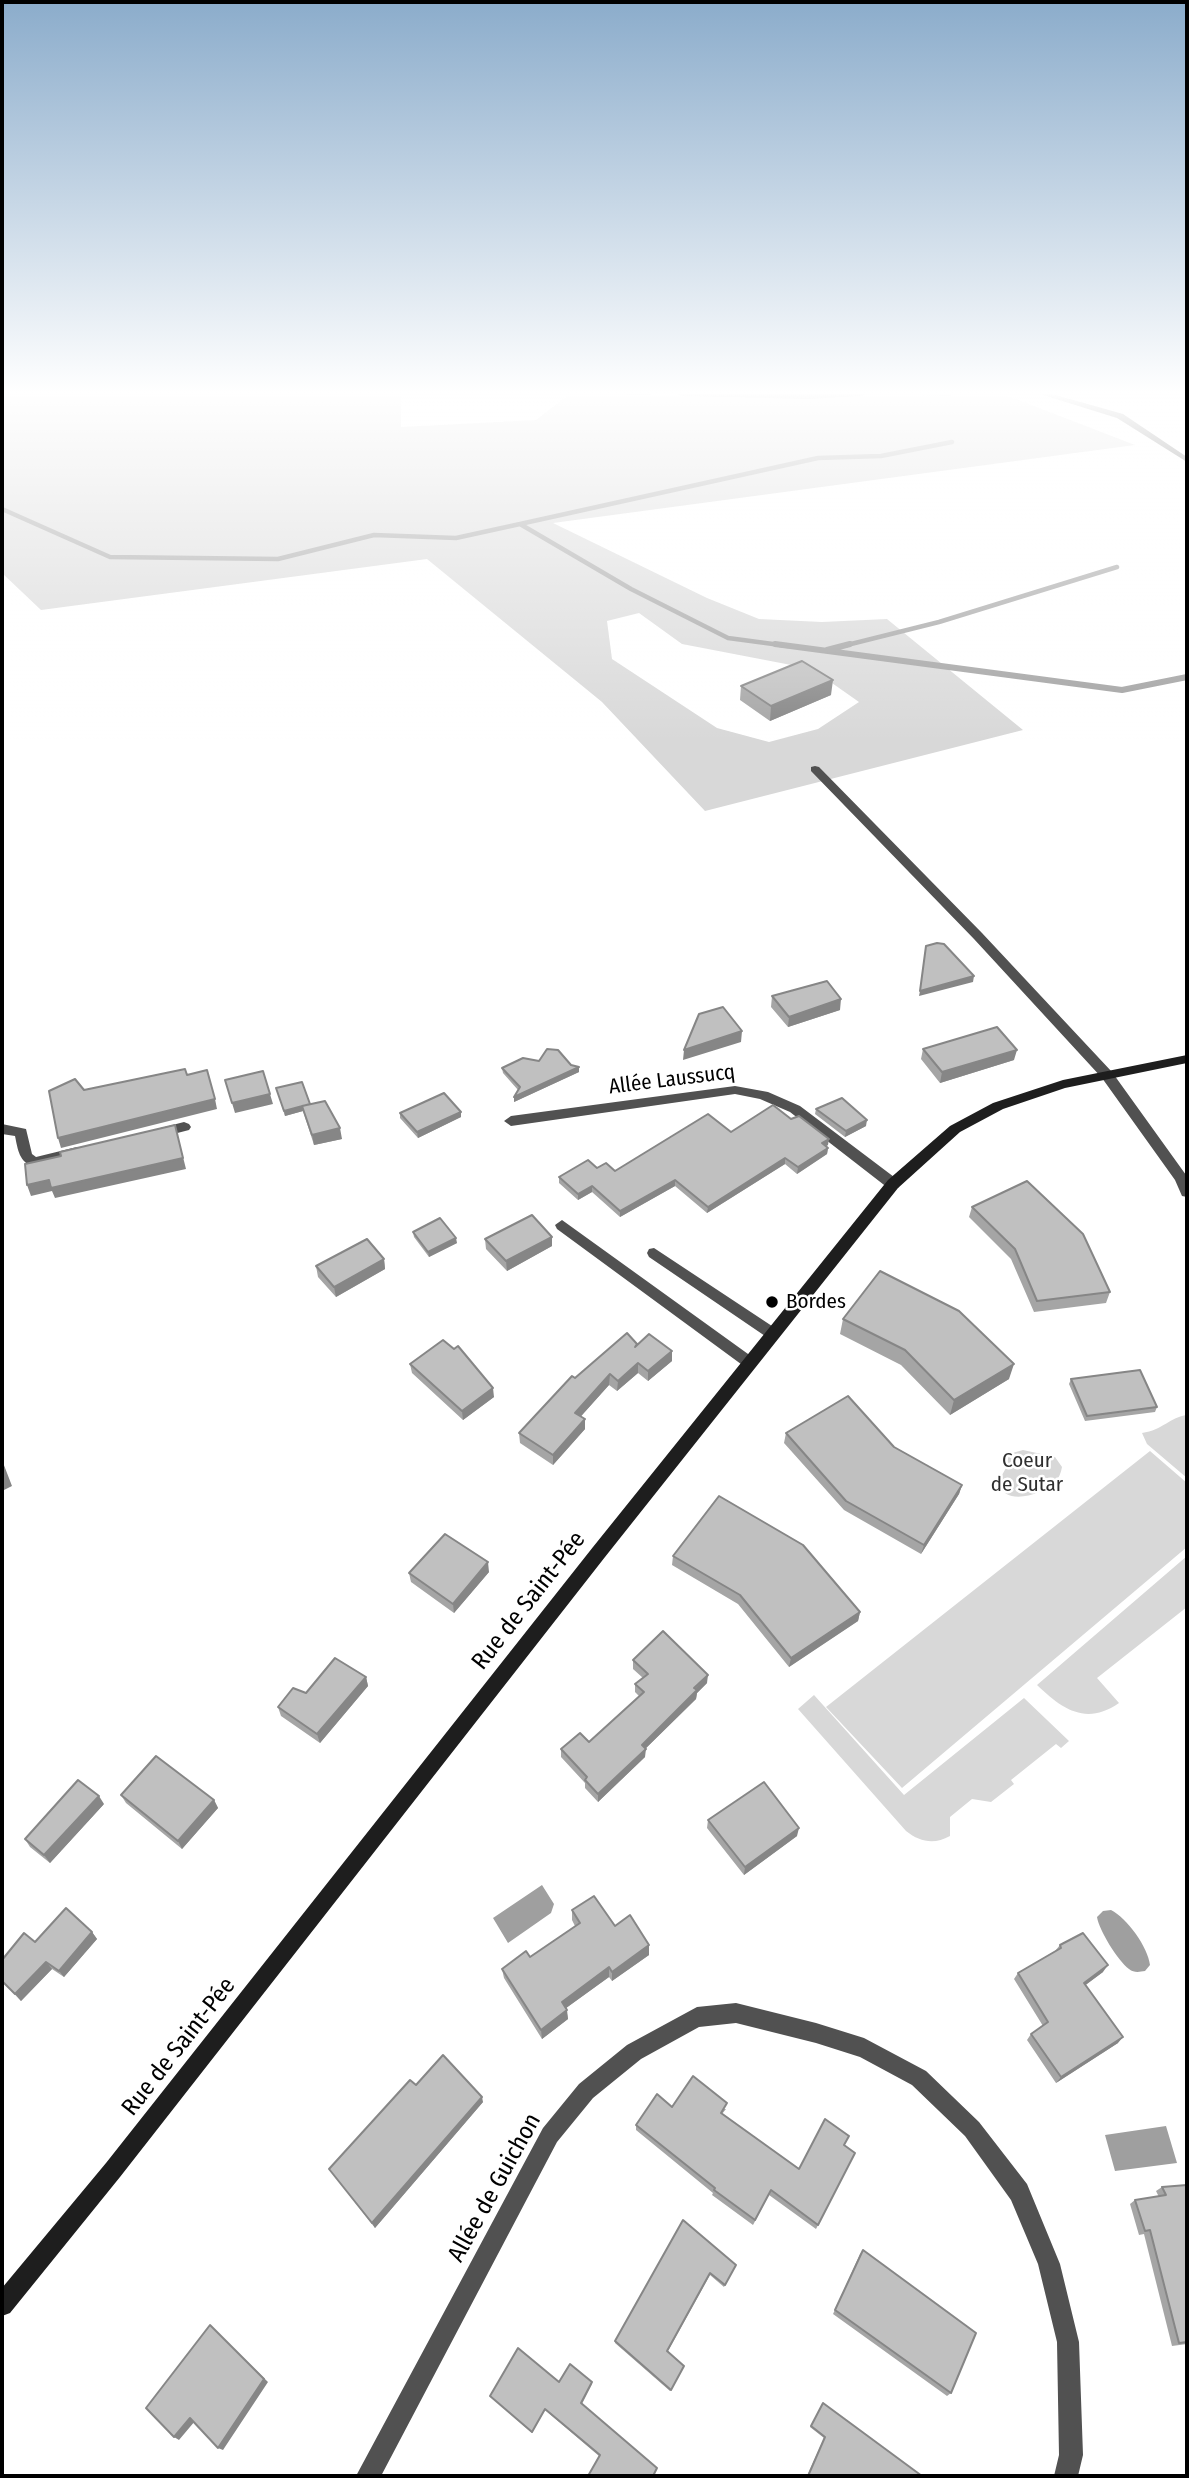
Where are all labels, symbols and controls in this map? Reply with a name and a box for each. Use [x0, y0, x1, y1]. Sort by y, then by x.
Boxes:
street label: Allée Laussucq [608, 1060, 736, 1100]
place label: Bordes [786, 1289, 846, 1315]
marker: Bordes [764, 1294, 780, 1310]
park label: Coeur de Sutar [991, 1448, 1063, 1498]
street label: Rue de Saint-Pée [466, 1526, 592, 1676]
street label: Rue de Saint-Pée [116, 1972, 242, 2122]
street label: Allée de Guichon [442, 2109, 548, 2267]

